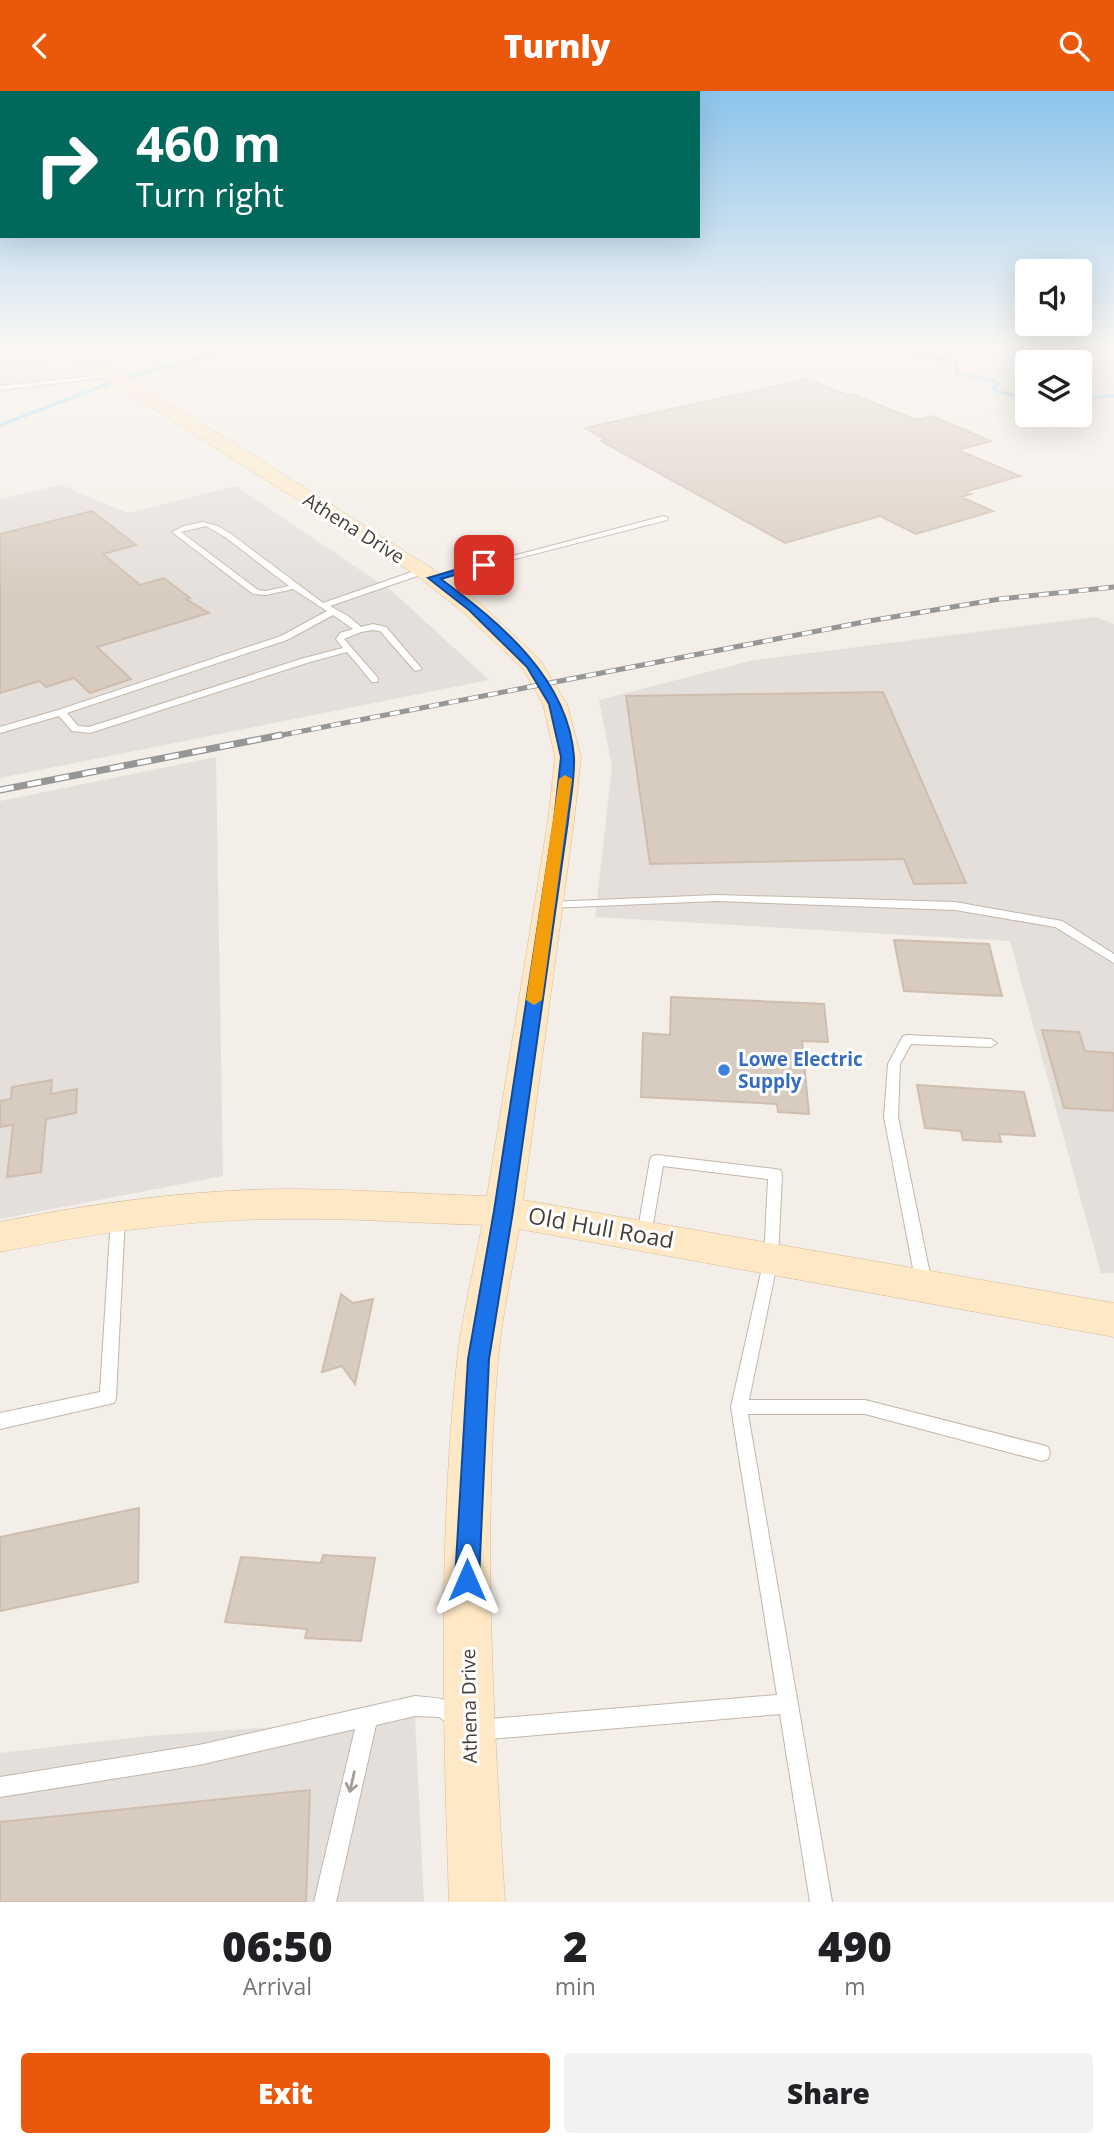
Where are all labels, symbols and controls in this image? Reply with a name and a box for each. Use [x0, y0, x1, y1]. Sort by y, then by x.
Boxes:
text: Turnly [504, 24, 610, 67]
icon: back [21, 27, 59, 65]
icon: search [1055, 27, 1093, 65]
text: 460 m [136, 110, 281, 176]
icon: right [21, 119, 112, 210]
text: Turn right [136, 173, 284, 216]
map controls [1015, 259, 1092, 427]
button: sound [1015, 259, 1092, 336]
button: layers [1015, 350, 1092, 427]
street label: Athena Drive [298, 487, 410, 569]
pin [454, 535, 514, 595]
icon: arrive [465, 546, 503, 584]
place label: Lowe Electric Supply [738, 1046, 863, 1094]
marker: Lowe Electric Supply [716, 1062, 732, 1078]
street label: Old Hull Road [526, 1198, 676, 1256]
position arrow [430, 1543, 504, 1617]
street label: Athena Drive [455, 1648, 483, 1764]
one-way arrow [345, 1770, 358, 1793]
text: 06:50 [222, 1917, 333, 1974]
text: 2 [563, 1917, 588, 1974]
text: 490 [818, 1917, 892, 1974]
text: Arrival [243, 1970, 312, 2002]
text: min [555, 1970, 596, 2002]
text: m [844, 1970, 866, 2002]
button: Exit [21, 2053, 550, 2133]
button: Share [564, 2053, 1093, 2133]

